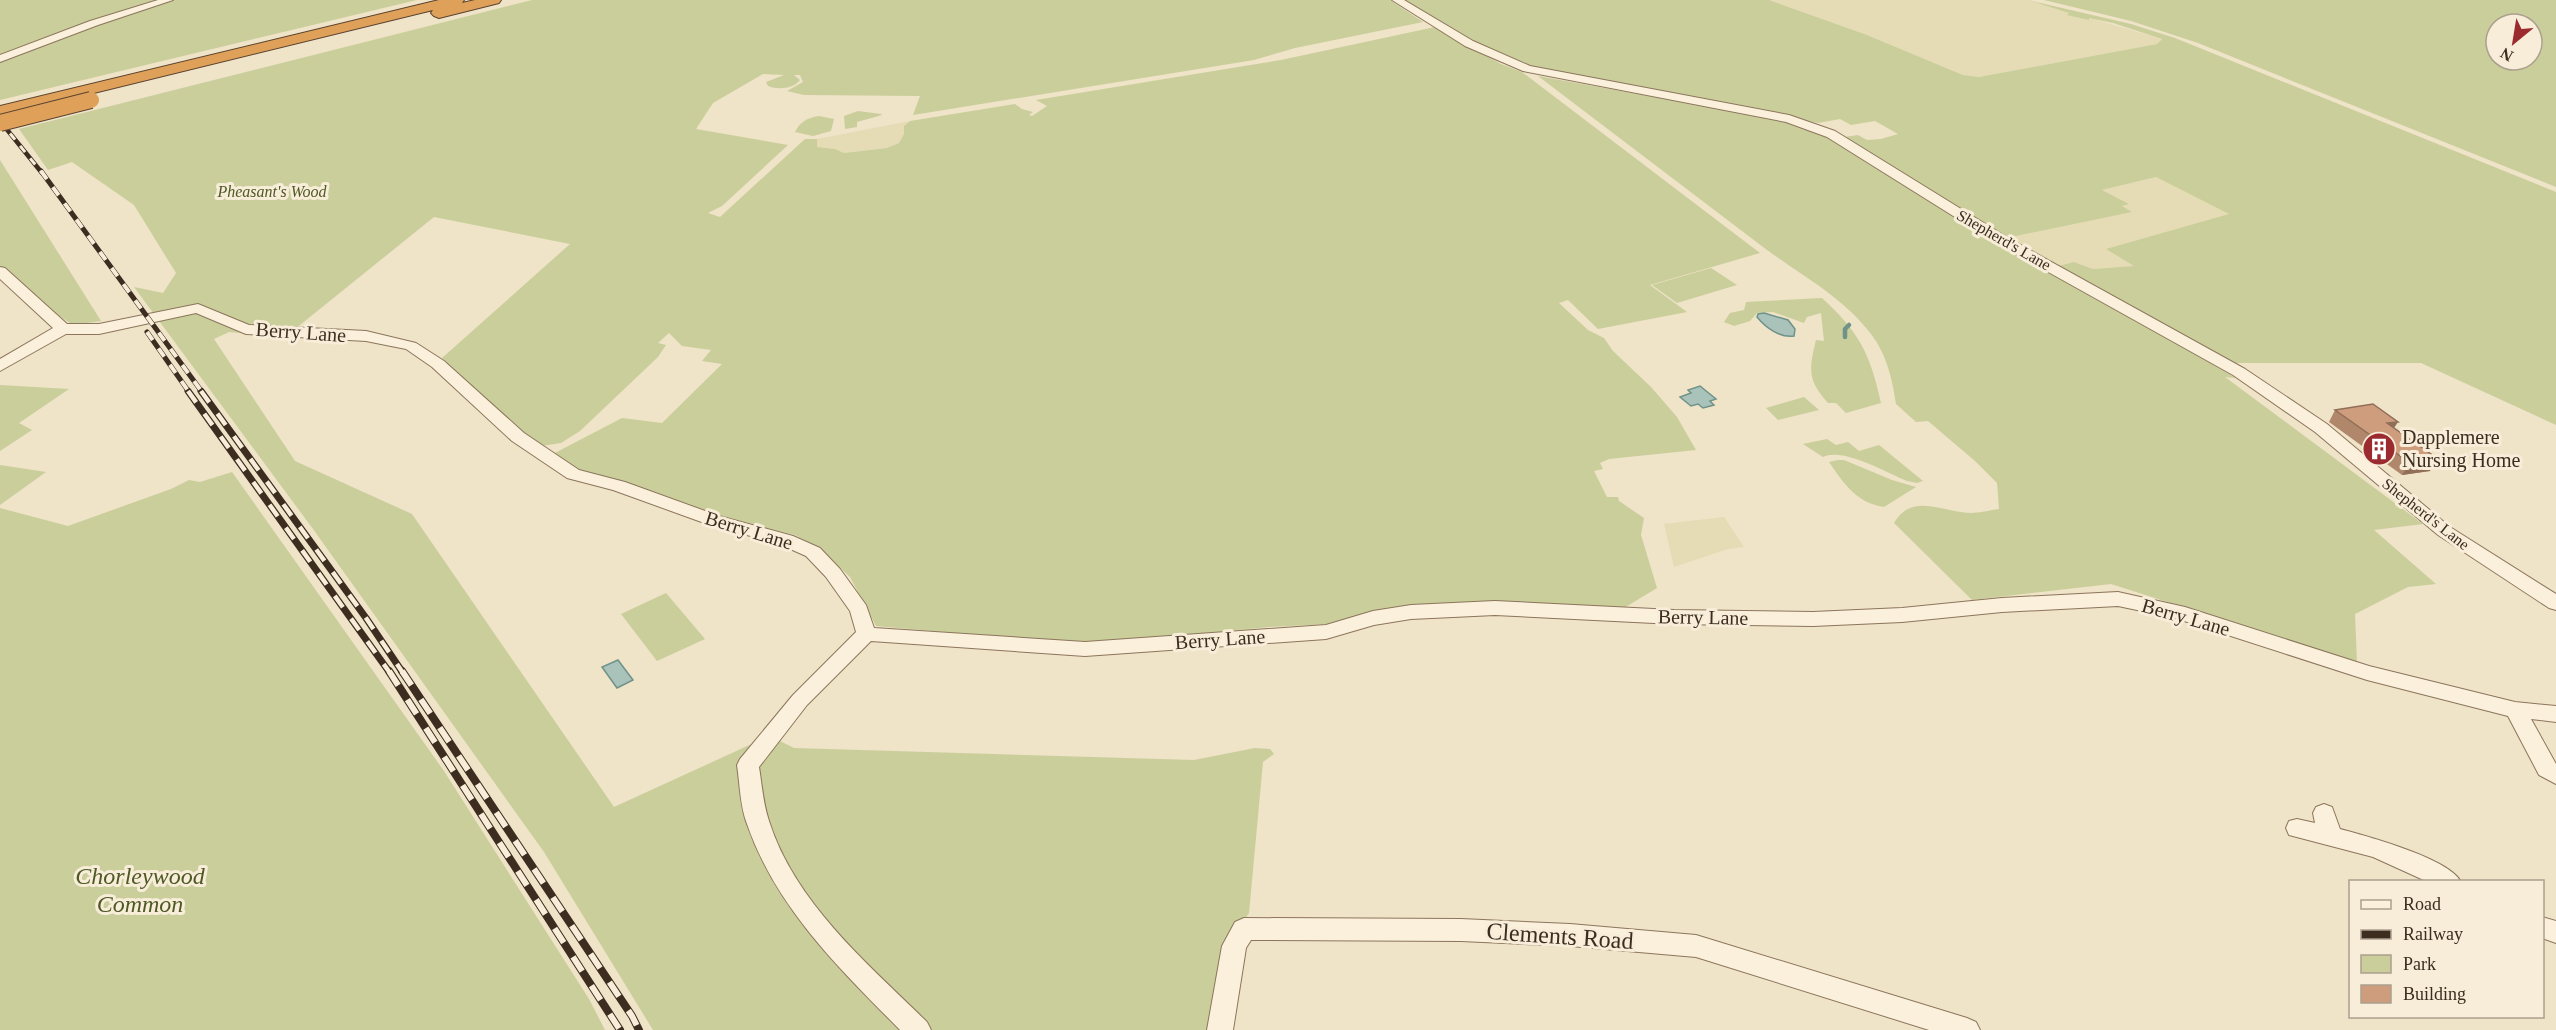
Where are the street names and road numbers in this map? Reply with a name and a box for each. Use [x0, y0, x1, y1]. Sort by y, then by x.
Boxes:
street label: Shepherd's Lane [1954, 206, 2054, 275]
street label: Berry Lane [255, 318, 347, 347]
street label: Shepherd's Lane [2379, 475, 2473, 554]
street label: Berry Lane [702, 506, 796, 555]
street label: Berry Lane [2139, 594, 2233, 641]
street label: Berry Lane [1658, 605, 1749, 630]
street label: Berry Lane [1174, 625, 1266, 654]
street label: Clements Road [1486, 918, 1634, 954]

